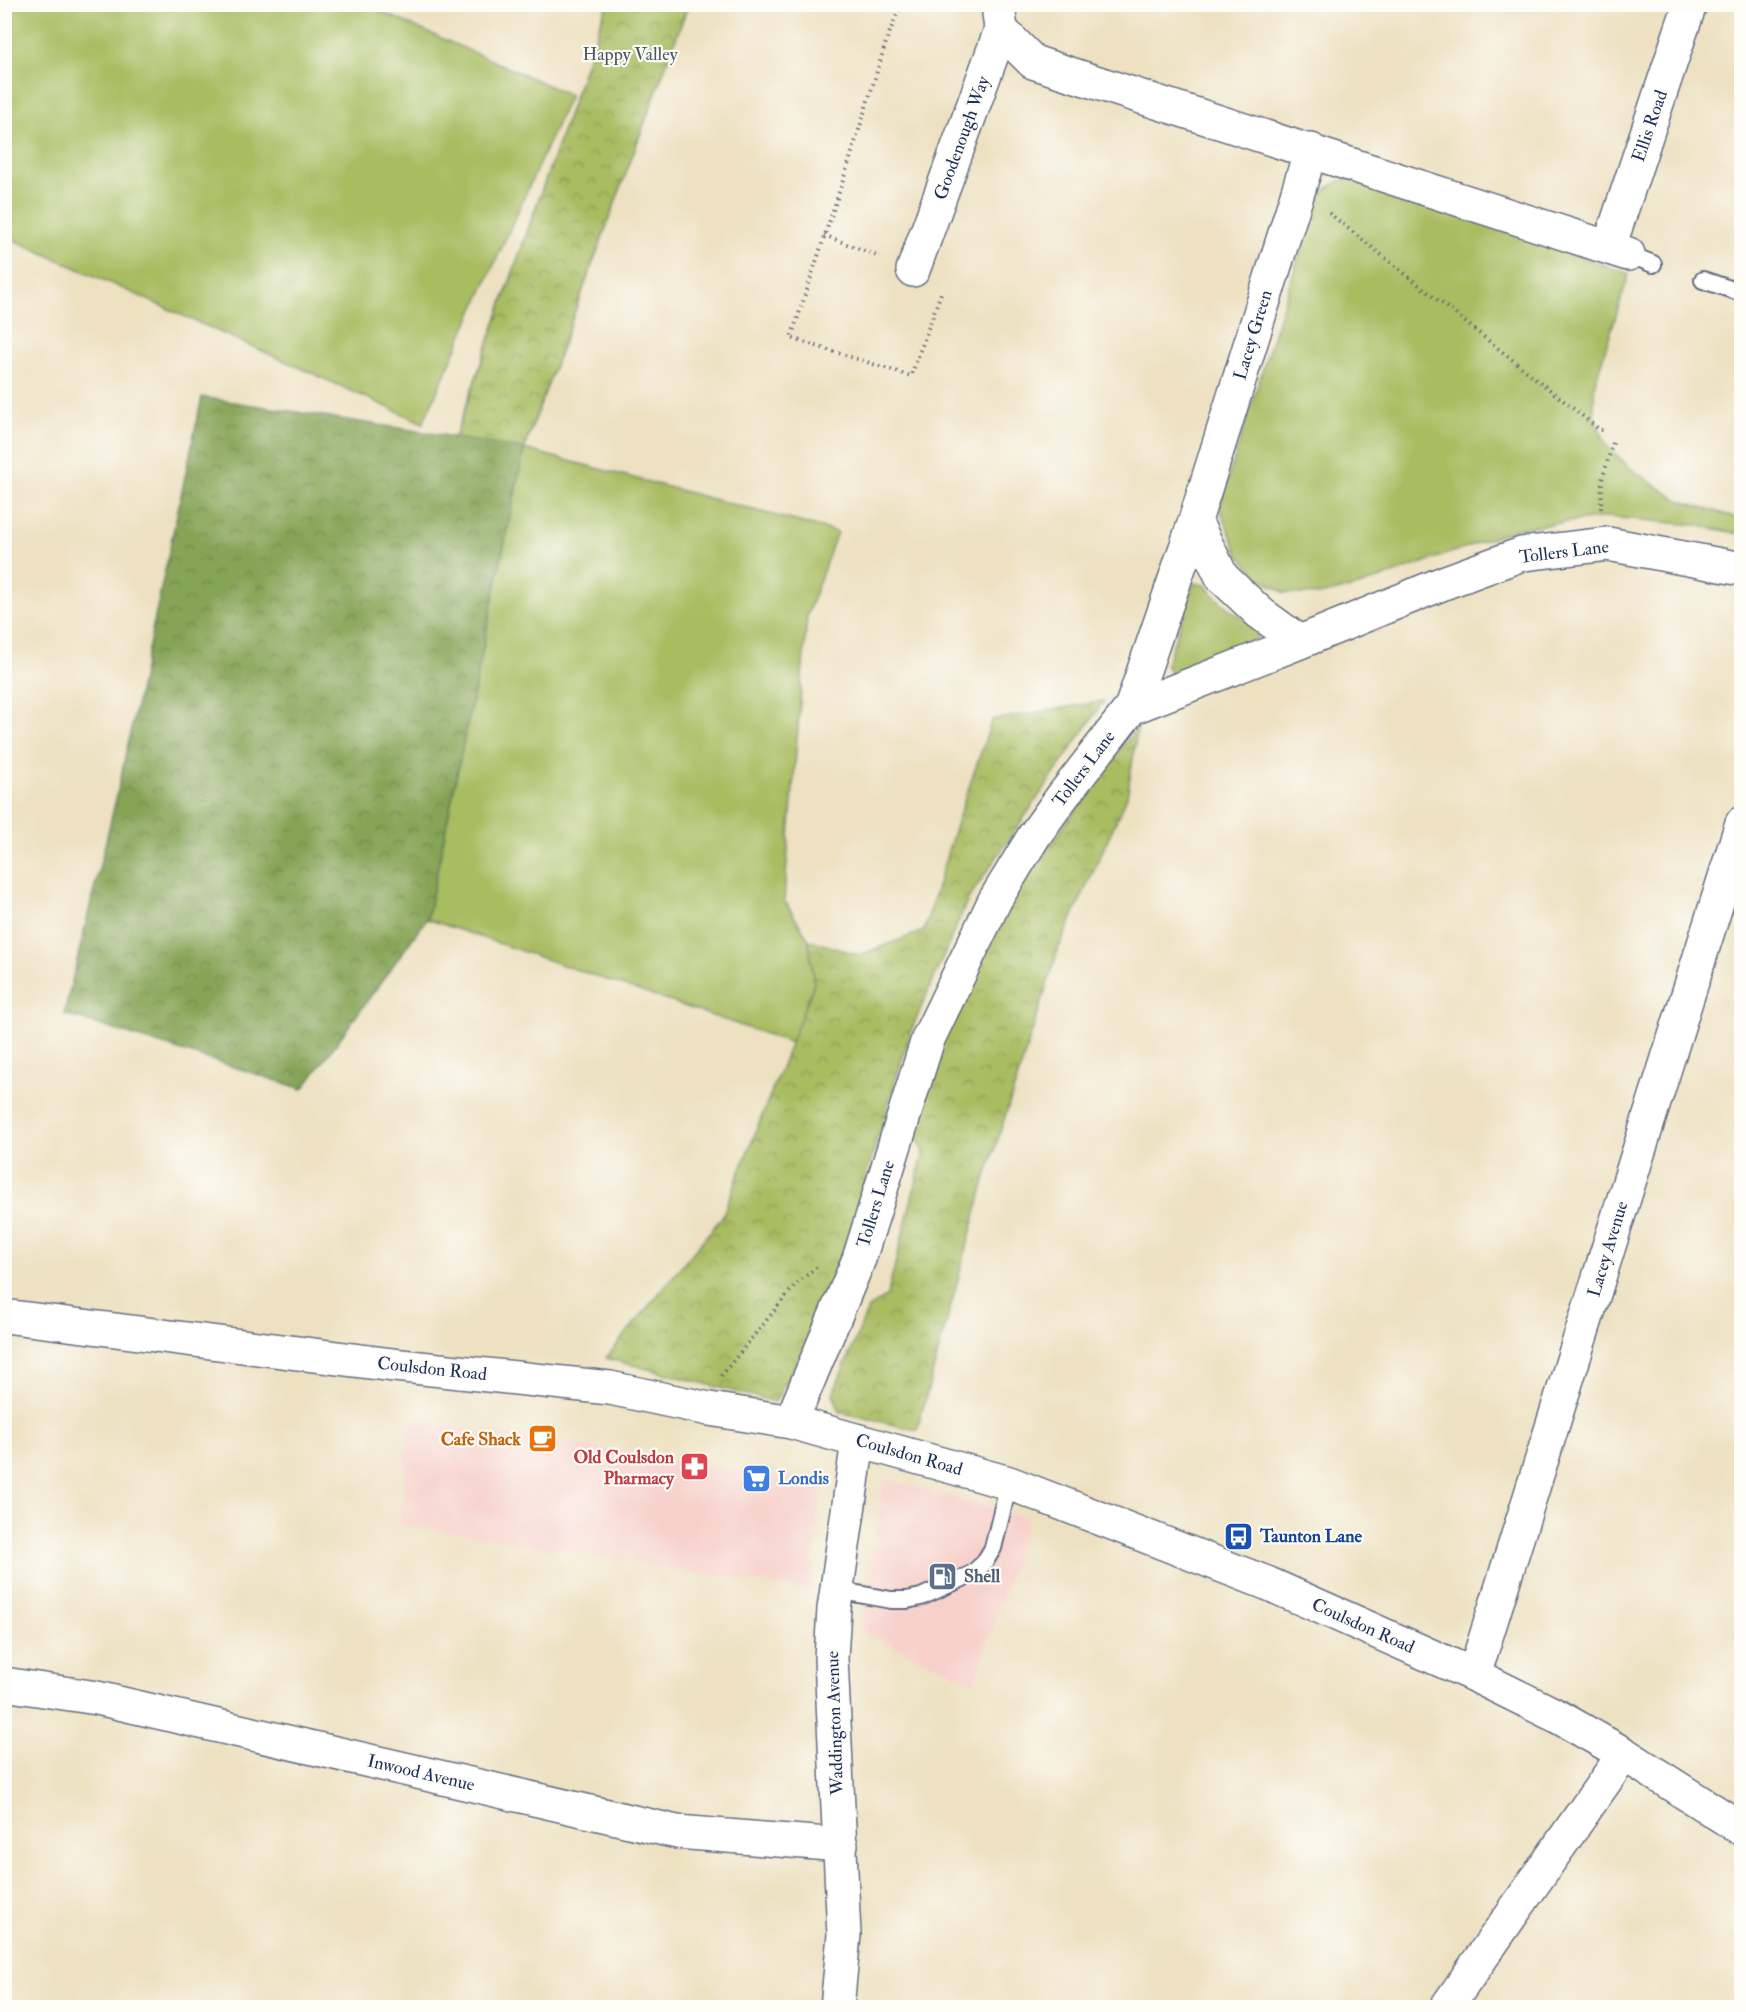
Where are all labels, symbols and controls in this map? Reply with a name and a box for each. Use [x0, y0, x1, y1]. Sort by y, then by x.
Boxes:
park label: Happy Valley [582, 43, 679, 66]
street label: Goodenough Way [929, 72, 995, 203]
street label: Ellis Road [1627, 87, 1673, 165]
street label: Lacey Green [1228, 287, 1278, 383]
street label: Tollers Lane [1518, 535, 1611, 569]
street label: Tollers Lane [1048, 726, 1121, 812]
street label: Tollers Lane [852, 1157, 900, 1251]
street label: Lacey Avenue [1583, 1198, 1634, 1300]
street label: Coulsdon Road [376, 1352, 488, 1386]
cafe icon: Cafe Shack [526, 1423, 558, 1455]
place label: Cafe Shack [441, 1428, 521, 1451]
street label: Coulsdon Road [853, 1429, 965, 1481]
place label: Old Coulsdon Pharmacy [574, 1446, 675, 1490]
pharmacy icon: Old Coulsdon Pharmacy [679, 1451, 711, 1483]
supermarket icon: Londis [741, 1462, 773, 1494]
place label: Londis [778, 1467, 829, 1490]
bus stop icon: Taunton Lane [1223, 1520, 1255, 1552]
place label: Taunton Lane [1259, 1525, 1362, 1548]
fuel station icon: Shell [927, 1560, 959, 1592]
place label: Shell [964, 1565, 1001, 1588]
street label: Coulsdon Road [1308, 1593, 1418, 1659]
street label: Waddington Avenue [821, 1650, 849, 1797]
street label: Inwood Avenue [365, 1749, 477, 1797]

